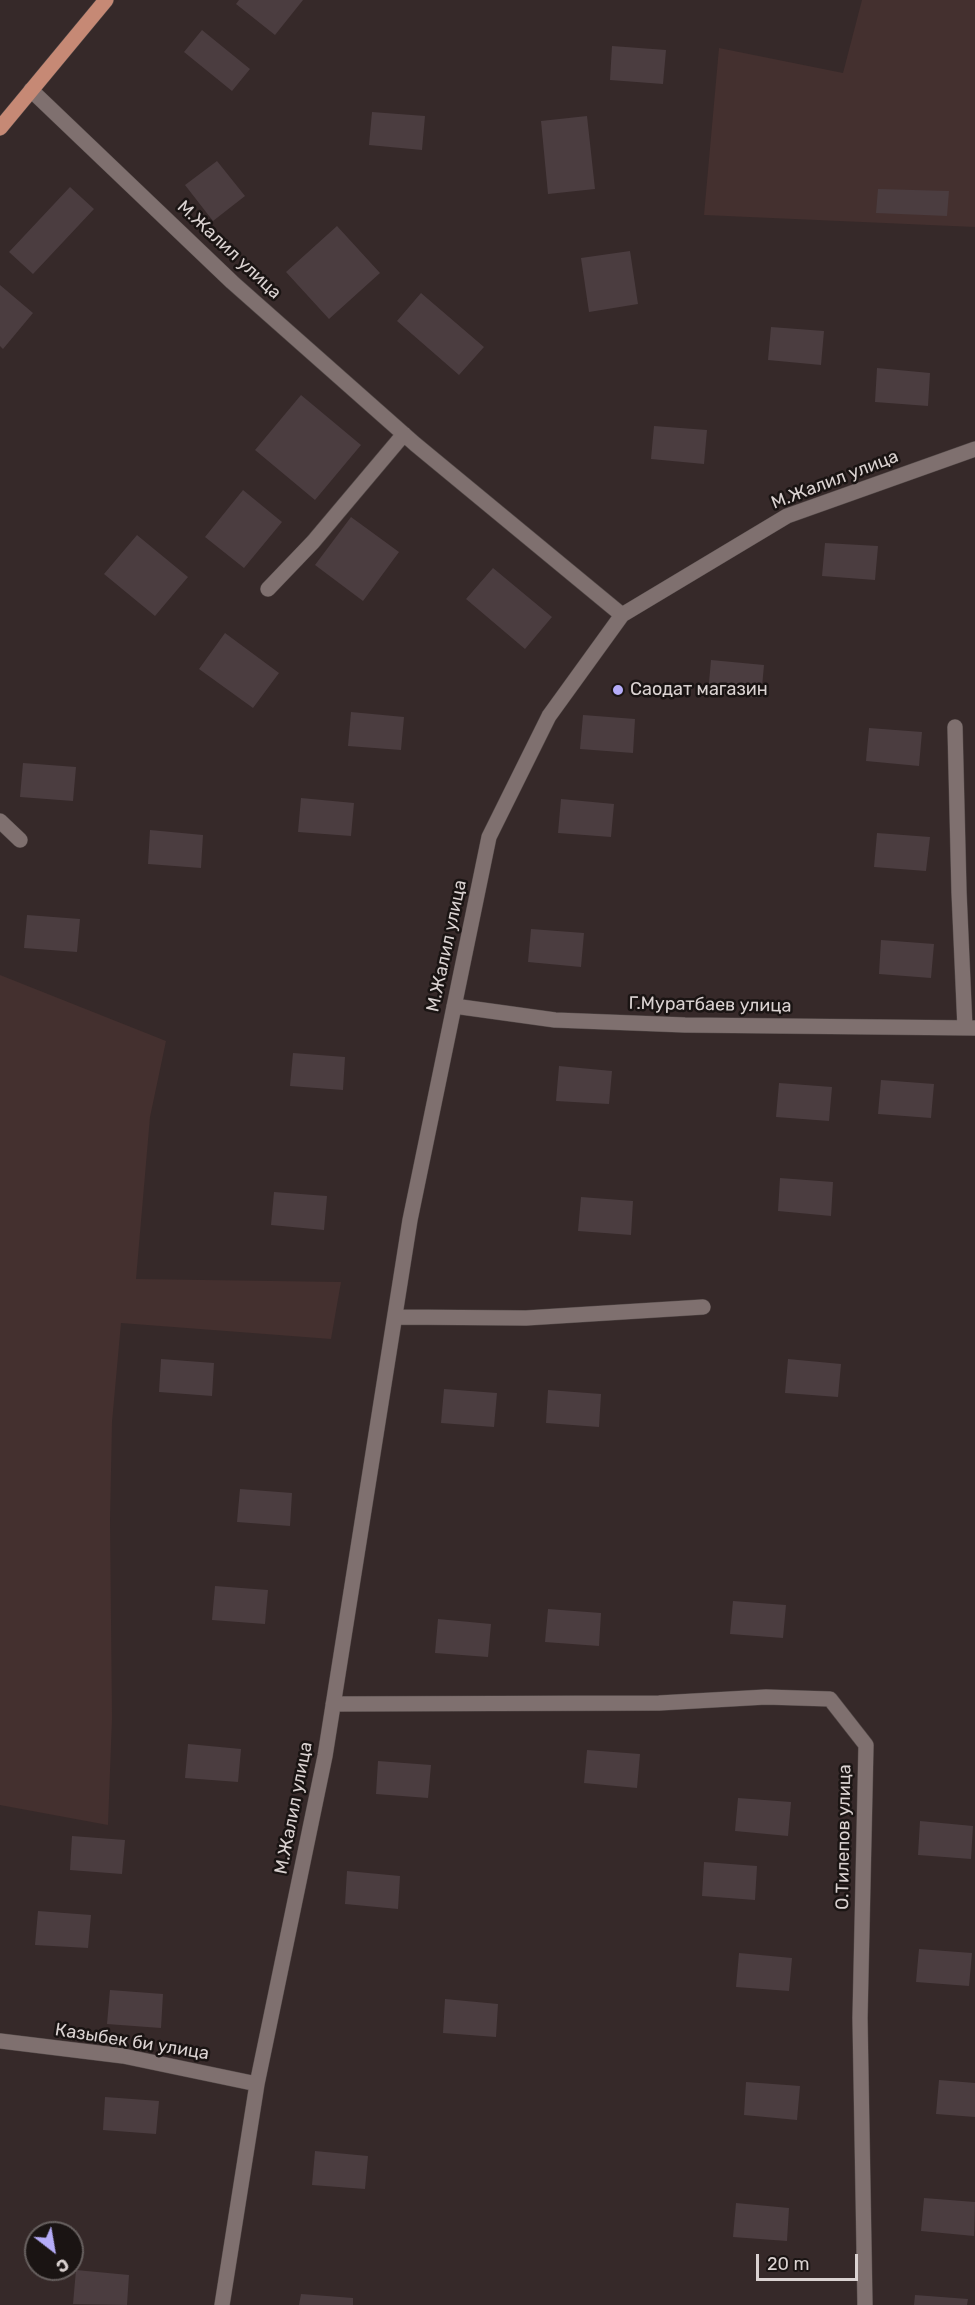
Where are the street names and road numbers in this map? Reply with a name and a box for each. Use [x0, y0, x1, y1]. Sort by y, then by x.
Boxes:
street label: М.Жалил улица [172, 196, 286, 304]
street label: М.Жалил улица [768, 446, 902, 514]
street label: М.Жалил улица [422, 878, 472, 1014]
street label: Г.Муратбаев улица [628, 993, 792, 1017]
street label: М.Жалил улица [271, 1740, 317, 1876]
street label: О.Тилепов улица [832, 1764, 856, 1910]
street label: Казыбек би улица [53, 2019, 211, 2065]

